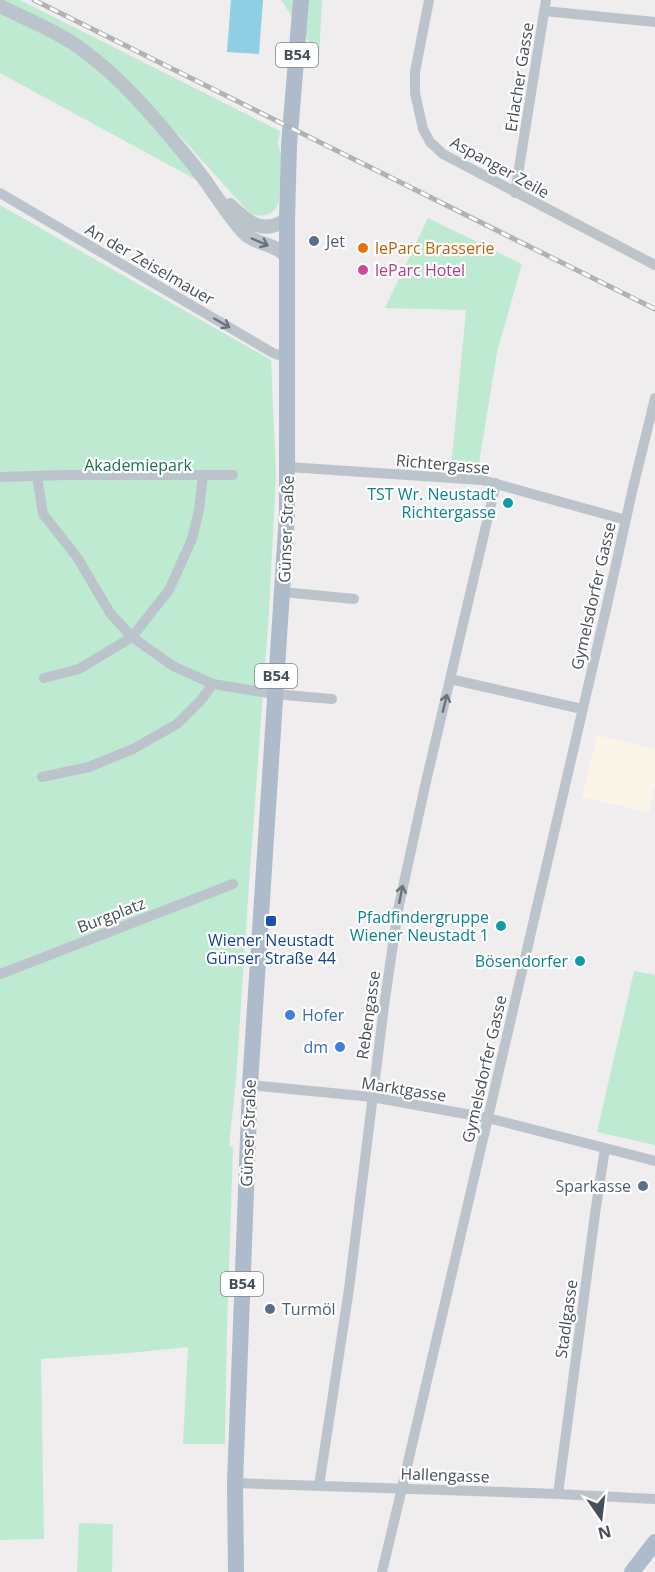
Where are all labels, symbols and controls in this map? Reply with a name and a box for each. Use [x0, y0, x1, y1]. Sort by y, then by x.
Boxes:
street label: Erlacher Gasse [500, 21, 538, 133]
road number: B54 [276, 43, 318, 67]
street label: Aspanger Zeile [447, 131, 553, 203]
street label: An der Zeiselmauer [82, 218, 219, 310]
place label: Jet [324, 230, 345, 252]
marker: Jet [307, 234, 321, 248]
one-way arrow [251, 237, 269, 248]
place label: leParc Brasserie [375, 237, 494, 259]
marker: leParc Brasserie [356, 241, 370, 255]
place label: leParc Hotel [375, 259, 465, 281]
marker: leParc Hotel [356, 263, 370, 277]
one-way arrow [213, 318, 230, 330]
street label: Richtergasse [395, 449, 491, 479]
park label: Akademiepark [84, 454, 192, 476]
street label: Günser Straße [273, 475, 299, 583]
place label: TST Wr. Neustadt Richtergasse [367, 483, 496, 523]
marker: TST Wr. Neustadt Richtergasse [501, 496, 515, 510]
street label: Gymelsdorfer Gasse [565, 520, 621, 672]
road number: B54 [255, 664, 297, 688]
one-way arrow [439, 694, 451, 713]
one-way arrow [396, 884, 407, 904]
street label: Burgplatz [74, 892, 148, 938]
place label: Pfadfindergruppe Wiener Neustadt 1 [350, 906, 489, 946]
marker: Wiener Neustadt Günser Straße 44 [264, 914, 278, 928]
marker: Pfadfindergruppe Wiener Neustadt 1 [494, 919, 508, 933]
place label: Wiener Neustadt Günser Straße 44 [206, 929, 336, 969]
place label: Bösendorfer [475, 950, 568, 972]
marker: Bösendorfer [573, 954, 587, 968]
street label: Rebengasse [351, 969, 385, 1061]
street label: Gymelsdorfer Gasse [456, 993, 512, 1145]
place label: Hofer [302, 1004, 345, 1026]
marker: Hofer [283, 1008, 297, 1022]
place label: dm [303, 1036, 328, 1058]
marker: dm [333, 1040, 347, 1054]
street label: Marktgasse [360, 1071, 448, 1107]
street label: Günser Straße [235, 1079, 261, 1187]
place label: Sparkasse [555, 1175, 631, 1197]
marker: Sparkasse [636, 1179, 650, 1193]
road number: B54 [221, 1272, 263, 1296]
street label: Stadlgasse [550, 1278, 582, 1360]
place label: Turmöl [282, 1298, 336, 1320]
marker: Turmöl [263, 1302, 277, 1316]
street label: Hallengasse [400, 1462, 490, 1488]
north arrow [571, 1488, 631, 1548]
text: N [596, 1520, 614, 1545]

